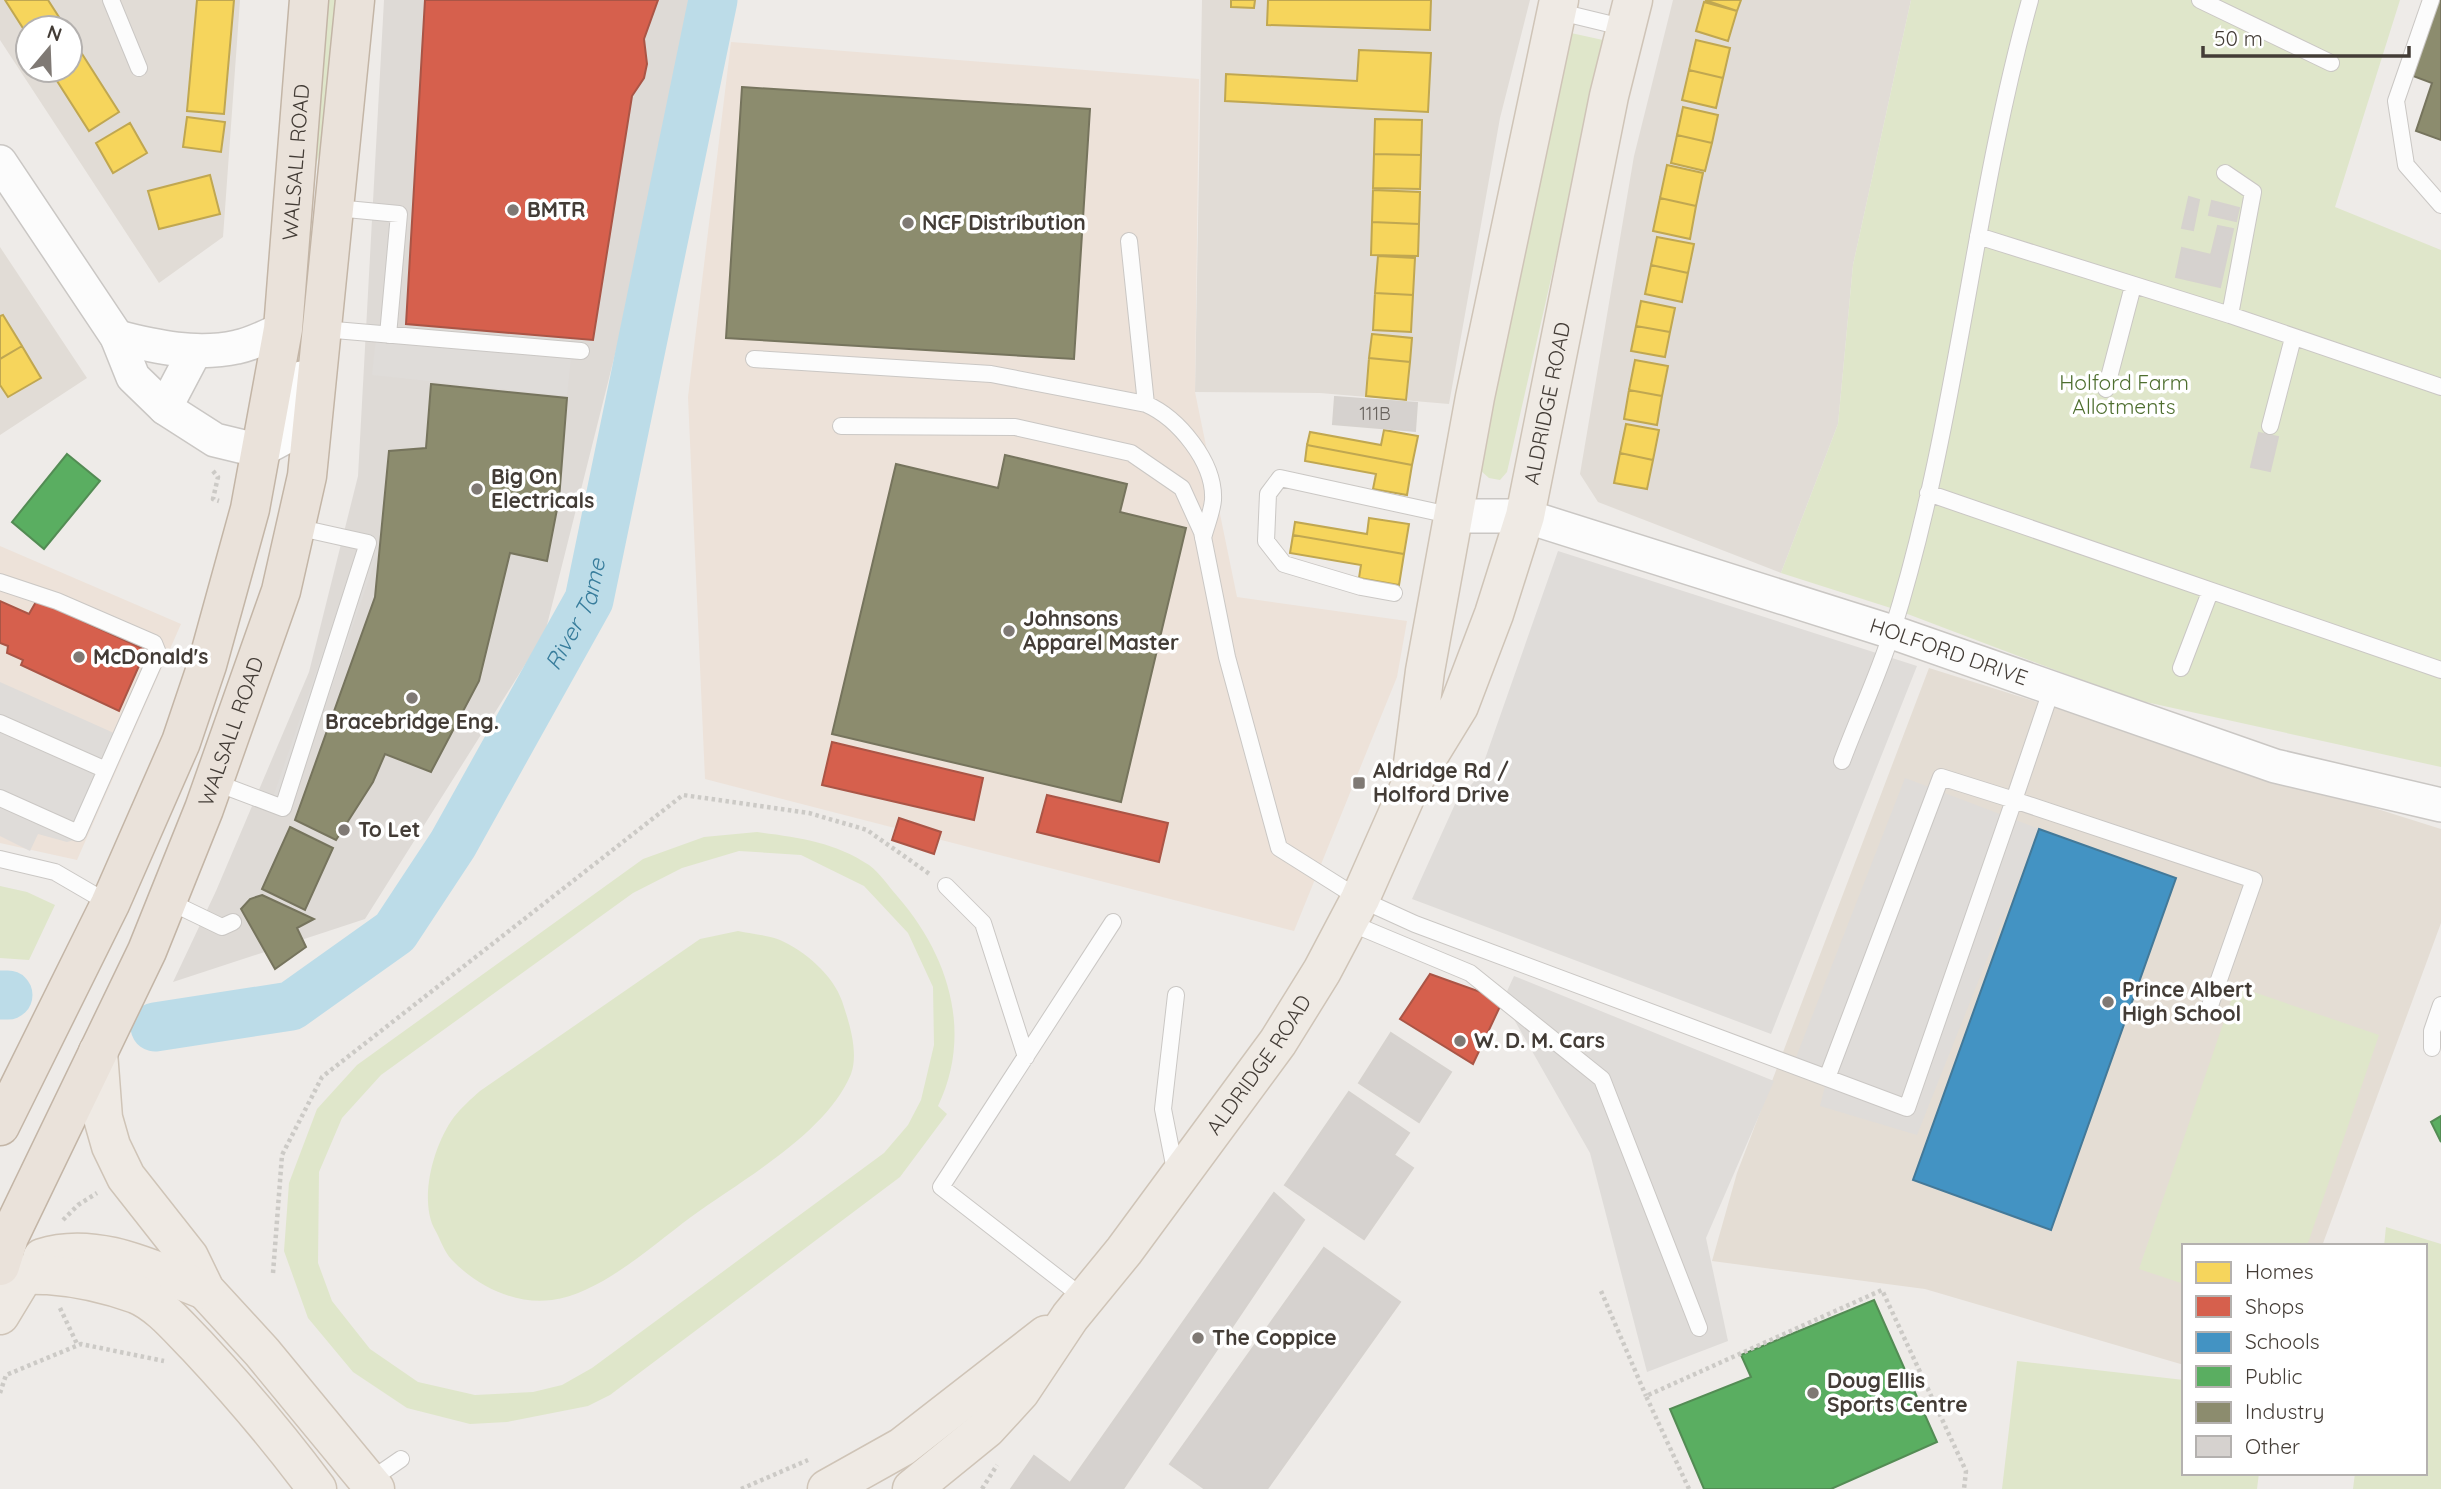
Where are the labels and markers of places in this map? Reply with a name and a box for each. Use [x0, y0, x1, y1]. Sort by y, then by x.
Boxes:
place label: BMTR [527, 196, 586, 222]
marker: BMTR [505, 202, 521, 218]
place label: NCF Distribution [922, 209, 1086, 235]
marker: NCF Distribution [900, 215, 916, 231]
place label: Big On Electricals [491, 463, 594, 513]
marker: Big On Electricals [469, 481, 485, 497]
place label: Johnsons Apparel Master [1023, 605, 1179, 655]
marker: Johnsons Apparel Master [1001, 623, 1017, 639]
place label: McDonald's [93, 643, 208, 669]
marker: McDonald's [71, 649, 87, 665]
marker: Bracebridge Eng. [404, 690, 420, 706]
place label: Bracebridge Eng. [325, 708, 499, 734]
place label: Aldridge Rd / Holford Drive [1373, 757, 1509, 807]
marker: Aldridge Rd / Holford Drive [1351, 775, 1367, 791]
place label: To Let [358, 816, 420, 842]
marker: To Let [336, 822, 352, 838]
place label: Prince Albert High School [2122, 976, 2253, 1026]
marker: Prince Albert High School [2100, 994, 2116, 1010]
place label: W. D. M. Cars [1474, 1027, 1605, 1053]
marker: W. D. M. Cars [1452, 1033, 1468, 1049]
place label: The Coppice [1212, 1324, 1337, 1350]
marker: The Coppice [1190, 1330, 1206, 1346]
place label: Doug Ellis Sports Centre [1827, 1367, 1968, 1417]
marker: Doug Ellis Sports Centre [1805, 1385, 1821, 1401]

